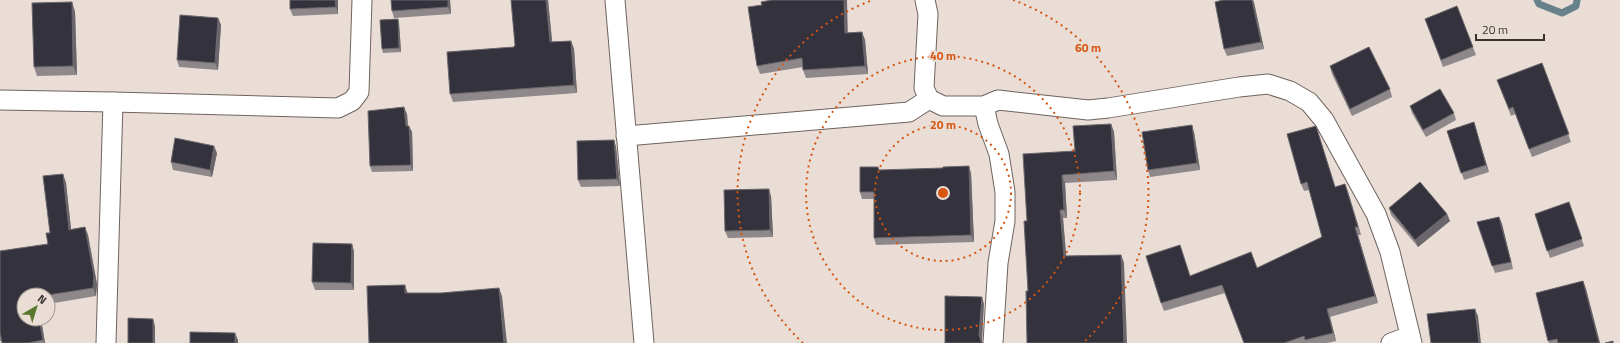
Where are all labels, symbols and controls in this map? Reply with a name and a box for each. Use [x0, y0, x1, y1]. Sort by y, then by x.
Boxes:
scale bar [1476, 16, 1544, 42]
text: 20 m [1482, 20, 1508, 39]
text: 60 m [1075, 38, 1101, 57]
text: 40 m [930, 46, 956, 65]
text: 20 m [930, 115, 956, 134]
centre of rings [936, 186, 950, 200]
north arrow [16, 287, 56, 327]
text: N [34, 290, 50, 308]

